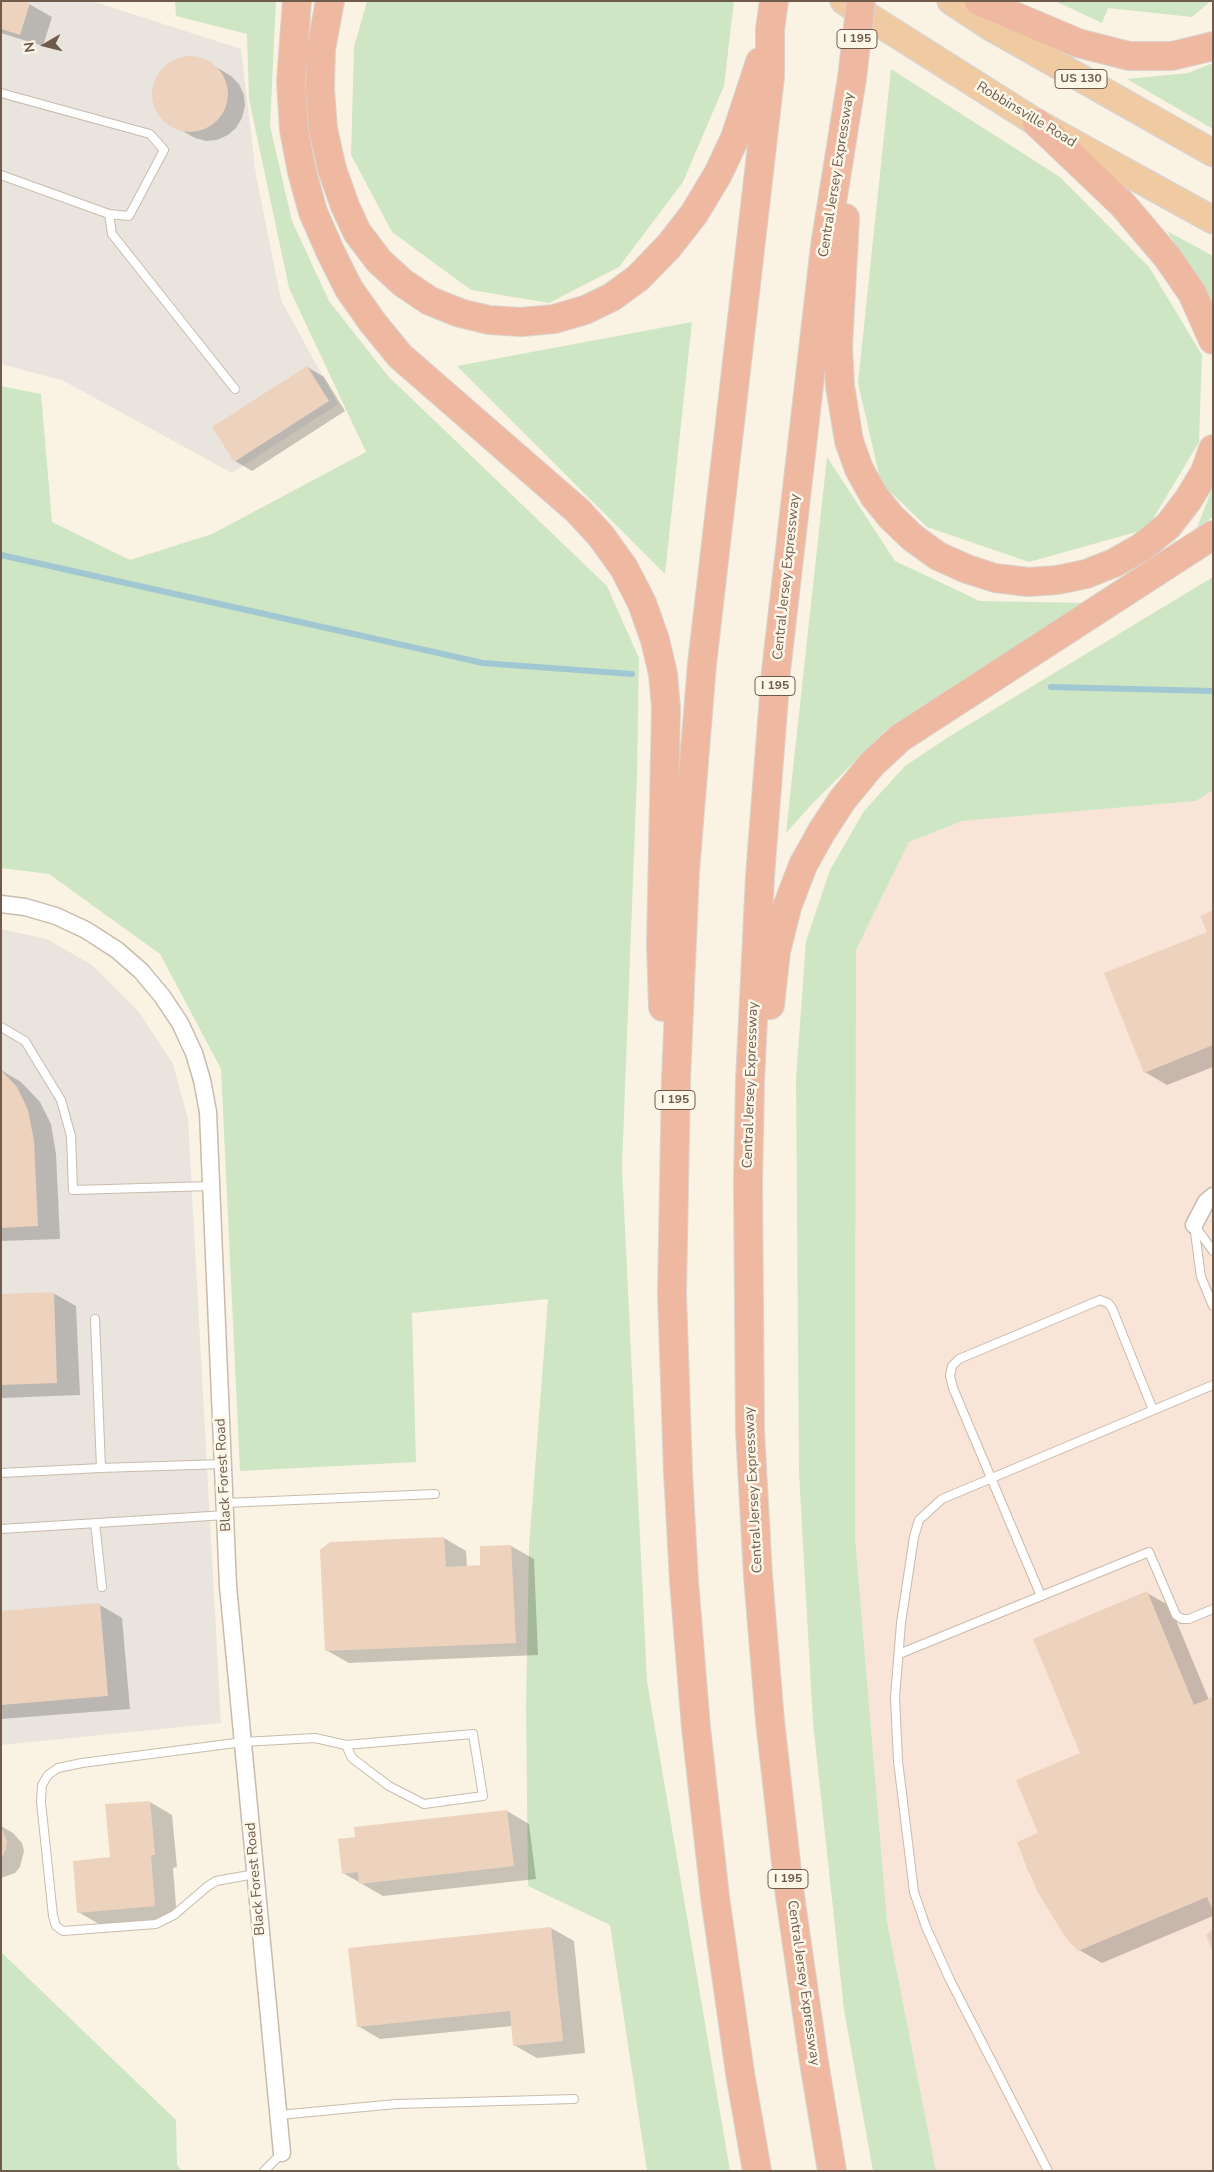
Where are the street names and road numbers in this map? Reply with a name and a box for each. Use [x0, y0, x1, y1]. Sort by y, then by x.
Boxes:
road number: I 195 [837, 30, 877, 48]
road number: US 130 [1055, 70, 1107, 88]
street label: Robbinsville Road [973, 79, 1079, 151]
street label: Central Jersey Expressway [816, 91, 858, 259]
street label: Central Jersey Expressway [770, 493, 804, 661]
road number: I 195 [755, 676, 795, 696]
street label: Central Jersey Expressway [740, 1001, 762, 1169]
road number: I 195 [655, 1090, 695, 1110]
street label: Central Jersey Expressway [741, 1406, 767, 1574]
street label: Black Forest Road [213, 1418, 235, 1532]
street label: Black Forest Road [243, 1822, 269, 1936]
road number: I 195 [768, 1870, 808, 1888]
street label: Central Jersey Expressway [783, 1899, 823, 2067]

